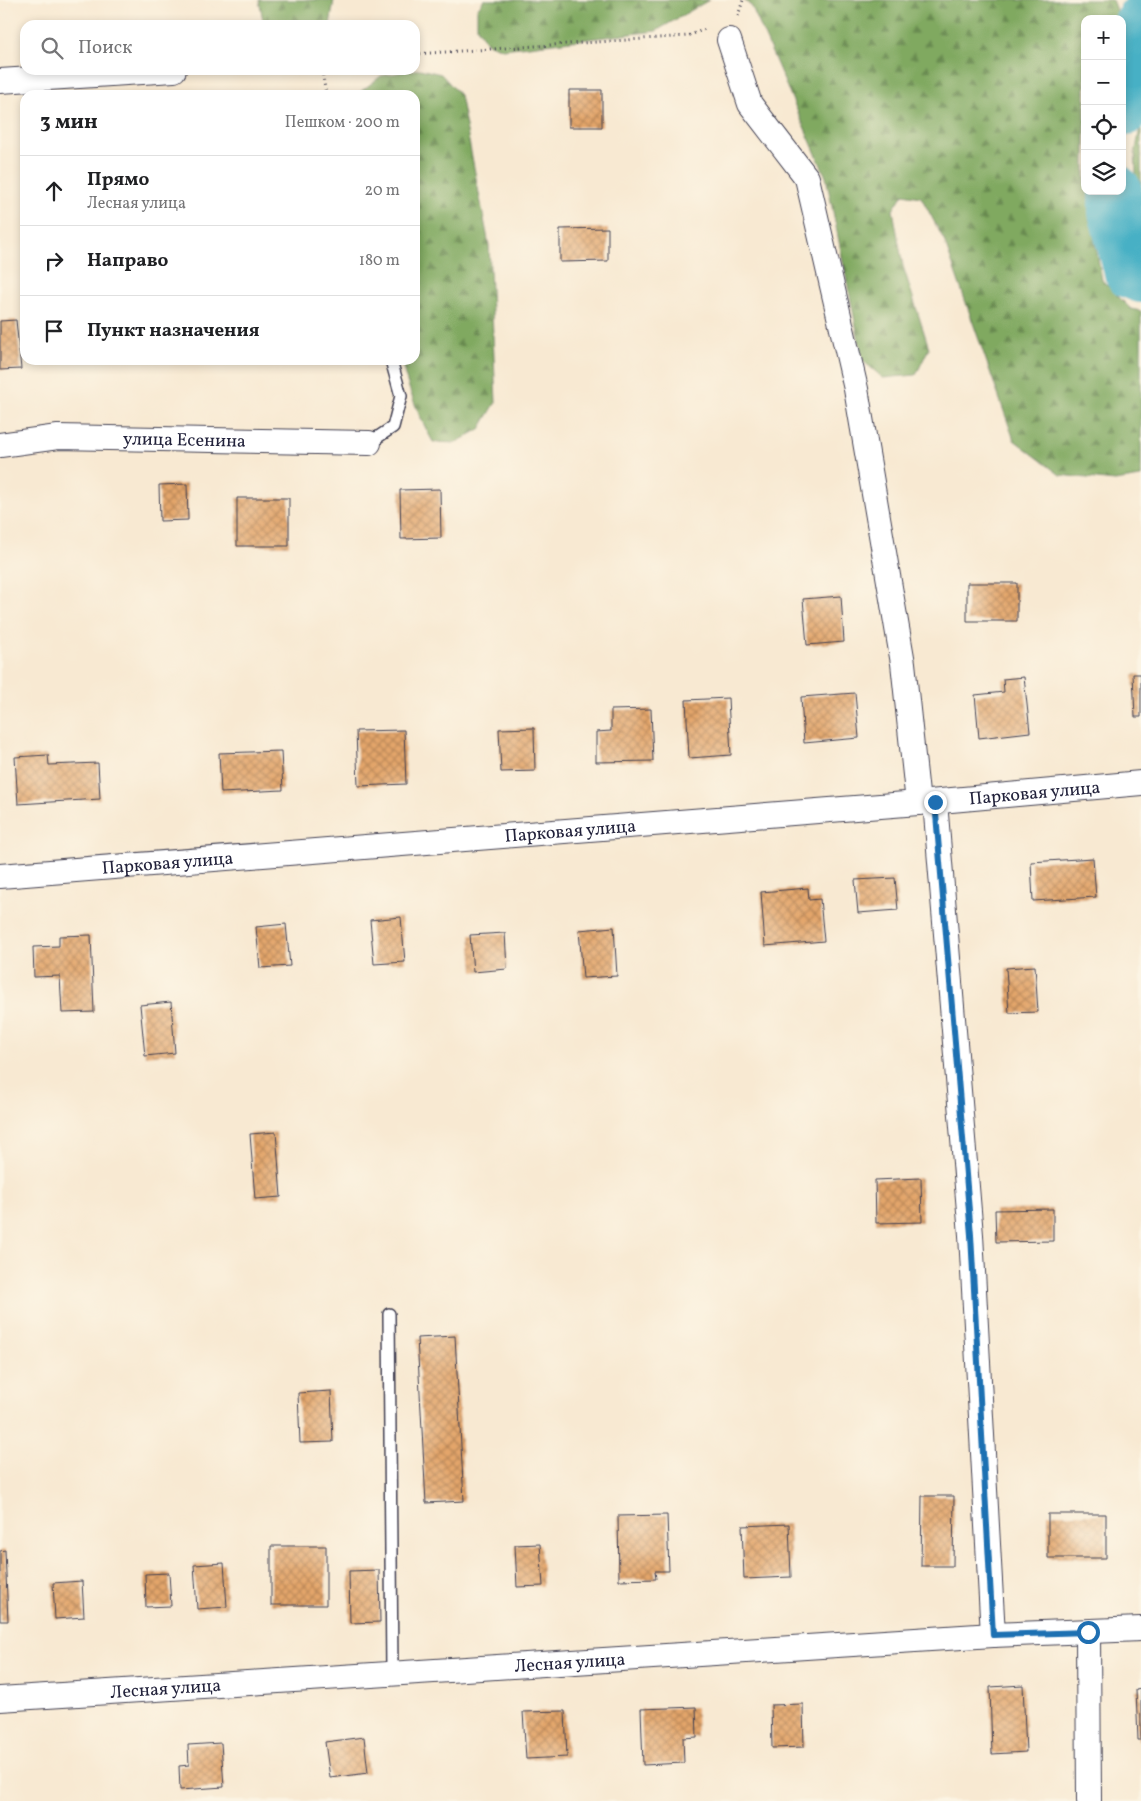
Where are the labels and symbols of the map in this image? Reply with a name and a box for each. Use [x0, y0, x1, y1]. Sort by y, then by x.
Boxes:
street label: улица Есенина [123, 427, 246, 455]
street label: Парковая улица [968, 776, 1102, 812]
route end [924, 791, 947, 814]
street label: Парковая улица [504, 814, 637, 850]
street label: Парковая улица [101, 846, 234, 882]
route start [1077, 1621, 1100, 1644]
street label: Лесная улица [514, 1648, 626, 1680]
street label: Лесная улица [109, 1674, 222, 1706]

